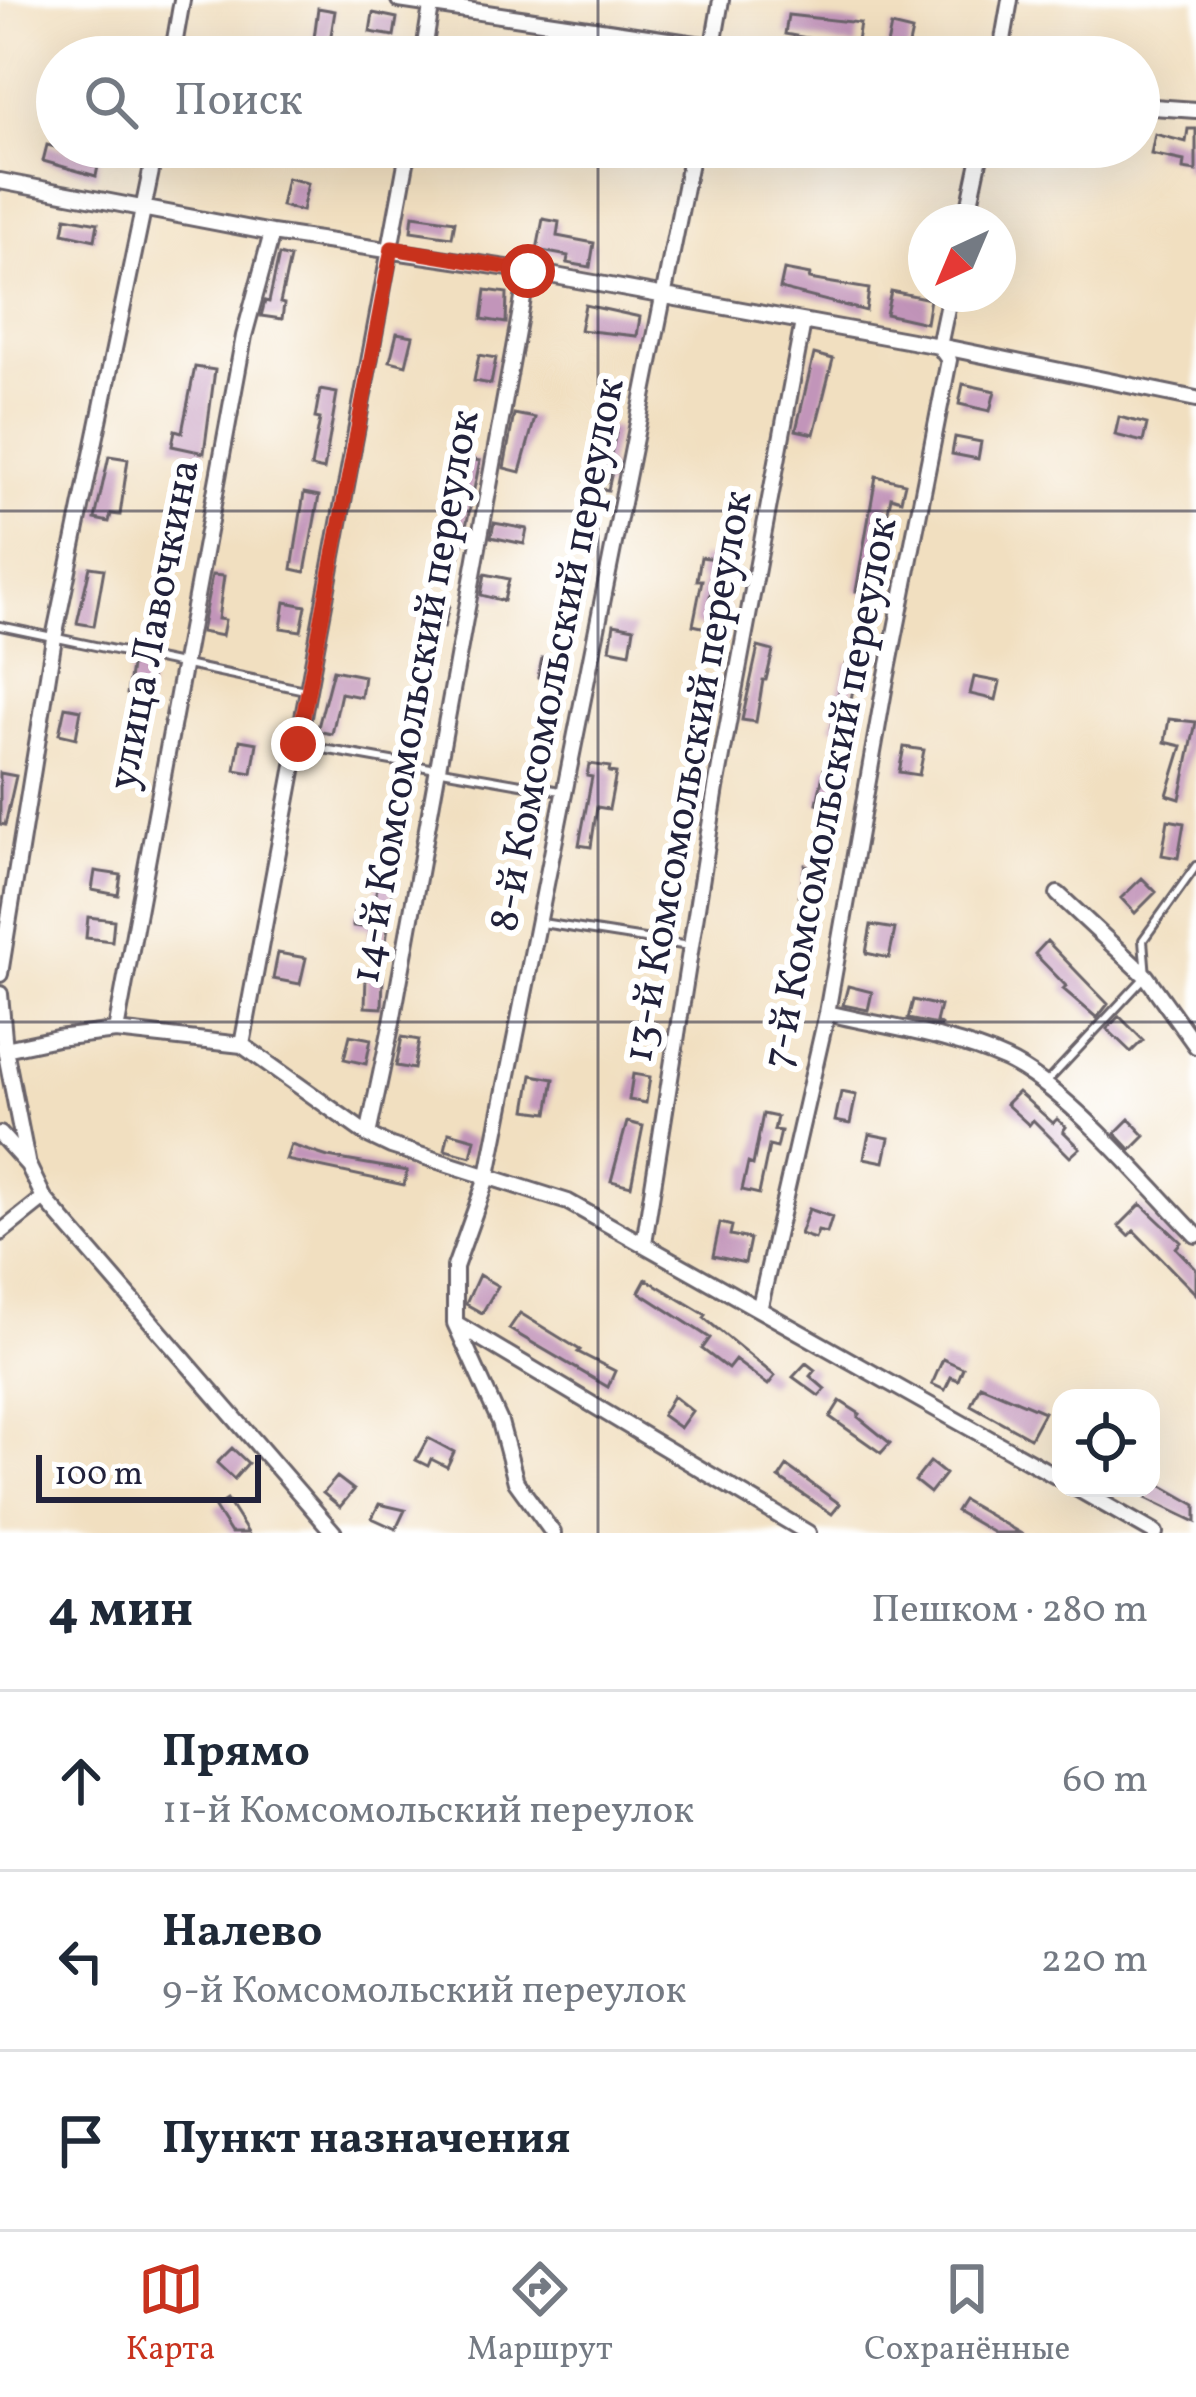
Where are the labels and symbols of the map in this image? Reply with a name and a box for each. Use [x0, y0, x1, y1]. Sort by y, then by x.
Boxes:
north arrow [908, 204, 1016, 312]
route start [501, 244, 555, 298]
street label: 8-й Комсомольский переулок [476, 373, 642, 937]
street label: 14-й Комсомольский переулок [337, 406, 497, 988]
street label: улица Лавочкина [95, 455, 217, 795]
street label: 13-й Комсомольский переулок [611, 487, 769, 1067]
street label: 7-й Комсомольский переулок [750, 512, 914, 1074]
route end [271, 717, 325, 771]
scale bar [36, 1449, 261, 1502]

